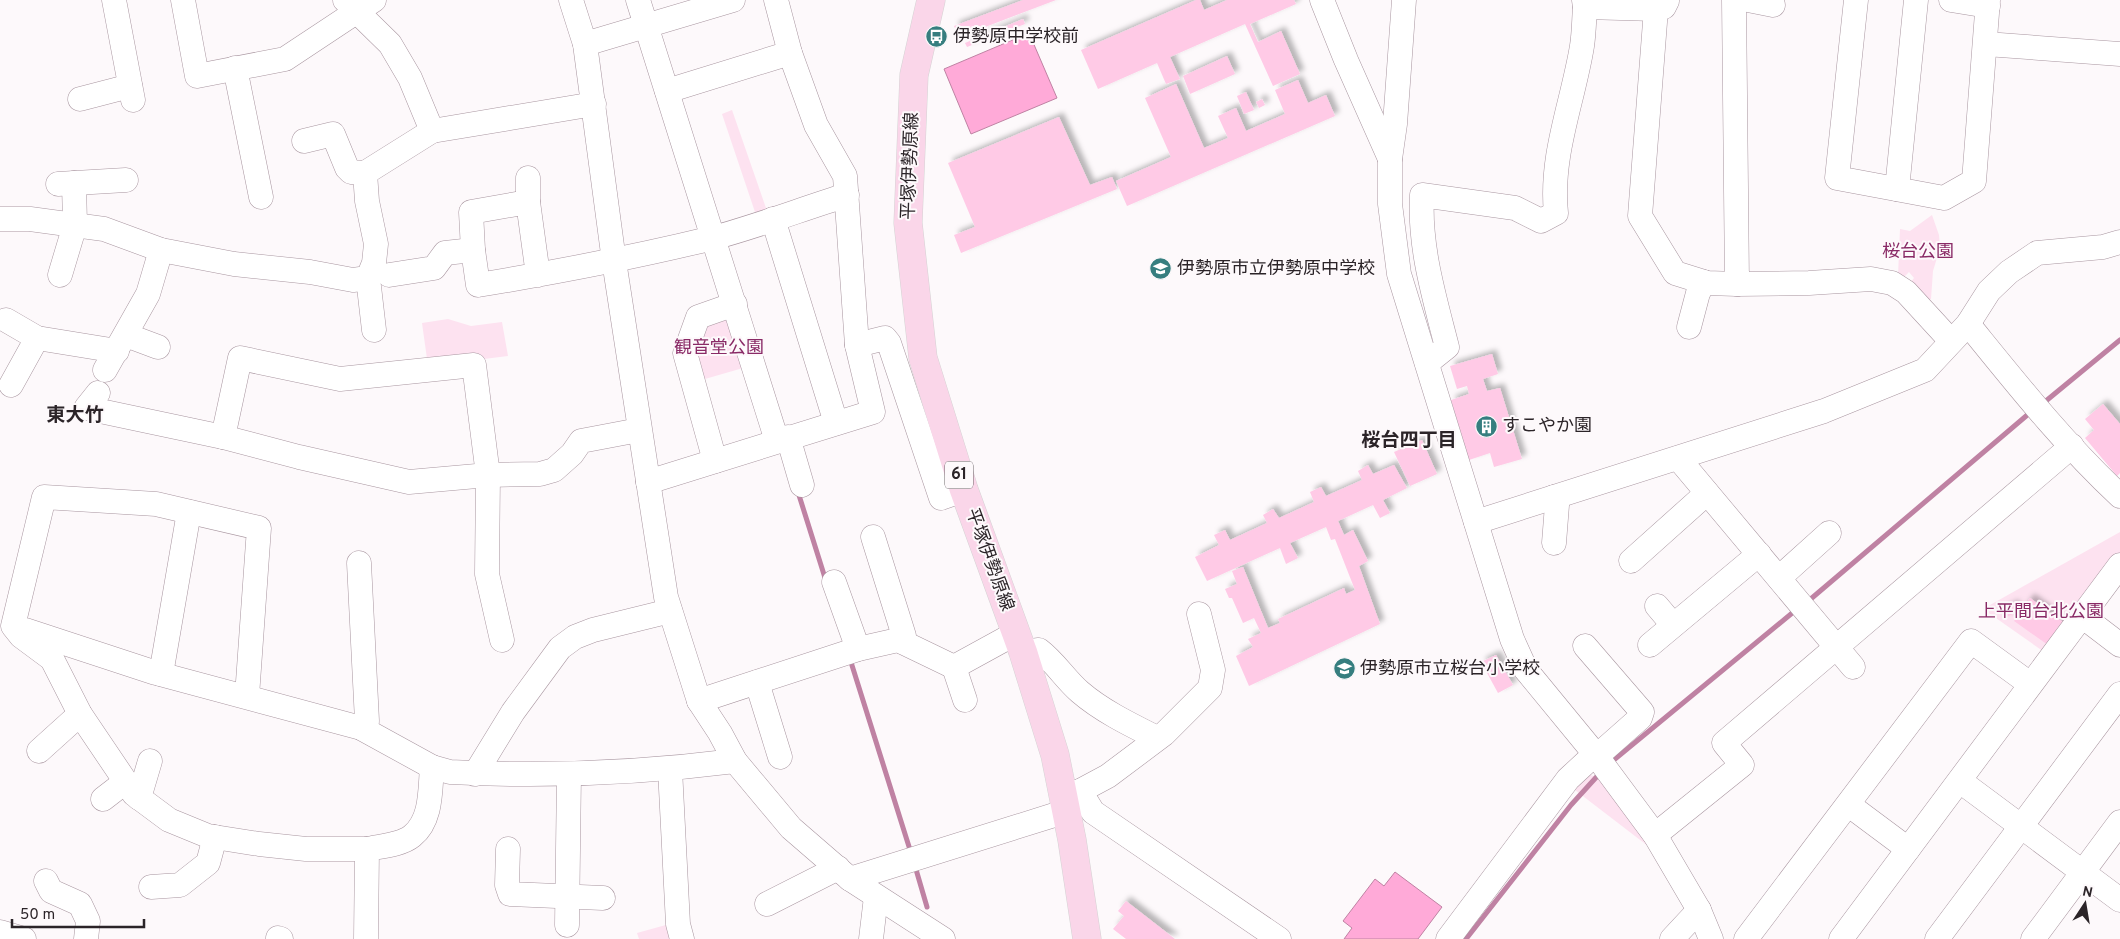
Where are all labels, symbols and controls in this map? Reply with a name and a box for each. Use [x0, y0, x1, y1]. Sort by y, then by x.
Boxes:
bus stop icon: 伊勢原中学校前 [925, 25, 949, 49]
place label: 伊勢原中学校前 [953, 26, 1079, 49]
street label: 平塚伊勢原線 [898, 112, 924, 220]
park label: 桜台公園 [1882, 241, 1954, 264]
school or university icon: 伊勢原市立伊勢原中学校 [1149, 257, 1173, 281]
place label: 伊勢原市立伊勢原中学校 [1177, 258, 1375, 281]
park label: 観音堂公園 [674, 337, 764, 360]
district label: 東大竹 [46, 404, 104, 428]
building icon: すこやか園 [1474, 414, 1498, 438]
place label: すこやか園 [1502, 415, 1592, 438]
district label: 桜台四丁目 [1361, 429, 1457, 453]
road number: 61 [945, 462, 973, 488]
street label: 平塚伊勢原線 [960, 505, 1018, 615]
park label: 上平間台北公園 [1978, 601, 2104, 624]
school or university icon: 伊勢原市立桜台小学校 [1332, 657, 1356, 681]
place label: 伊勢原市立桜台小学校 [1360, 658, 1540, 681]
north arrow [2060, 879, 2110, 929]
text: N [2081, 883, 2094, 902]
scale bar [12, 896, 145, 928]
text: 50 m [20, 906, 55, 925]

